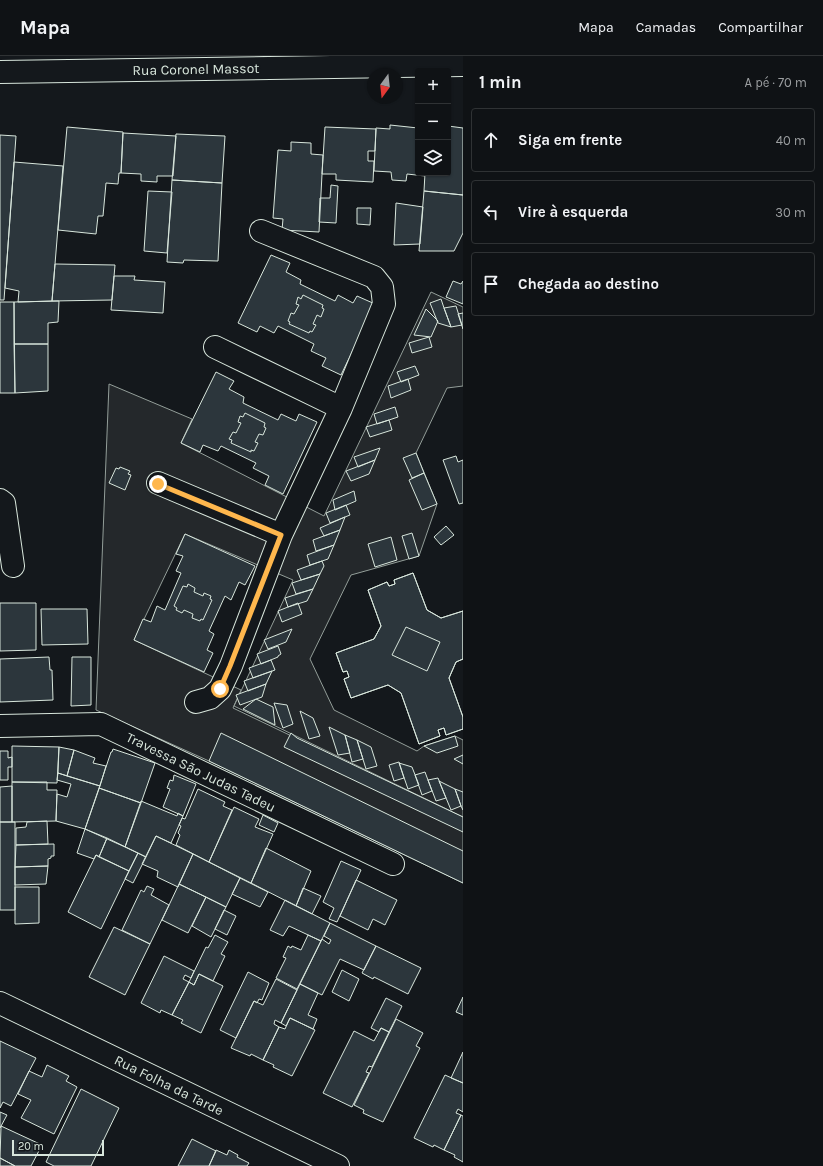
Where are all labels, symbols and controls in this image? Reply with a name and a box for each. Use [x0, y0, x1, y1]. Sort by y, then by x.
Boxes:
text: Mapa [20, 17, 70, 39]
text: Mapa [578, 19, 614, 36]
text: Camadas [636, 19, 696, 36]
text: Compartilhar [718, 19, 803, 36]
street label: Rua Coronel Massot [132, 60, 260, 79]
north arrow [367, 68, 403, 104]
map controls [415, 68, 451, 176]
button: + [415, 68, 451, 104]
text: 1 min [479, 72, 522, 92]
text: A pé · 70 m [745, 75, 807, 90]
button: − [415, 104, 451, 140]
icon: ahead [480, 129, 502, 151]
text: Siga em frente [518, 131, 622, 149]
text: 40 m [776, 133, 806, 148]
button: layers [415, 140, 451, 176]
icon: left [480, 201, 502, 223]
text: Vire à esquerda [518, 203, 628, 221]
text: 30 m [775, 205, 806, 220]
icon: arrive [480, 273, 502, 295]
text: Chegada ao destino [518, 275, 659, 293]
route end [149, 475, 167, 493]
route start [211, 680, 229, 698]
street label: Travessa São Judas Tadeu [123, 729, 278, 816]
street label: Rua Folha da Tarde [111, 1052, 226, 1119]
scale bar [12, 1138, 104, 1157]
text: 20 m [18, 1140, 44, 1153]

